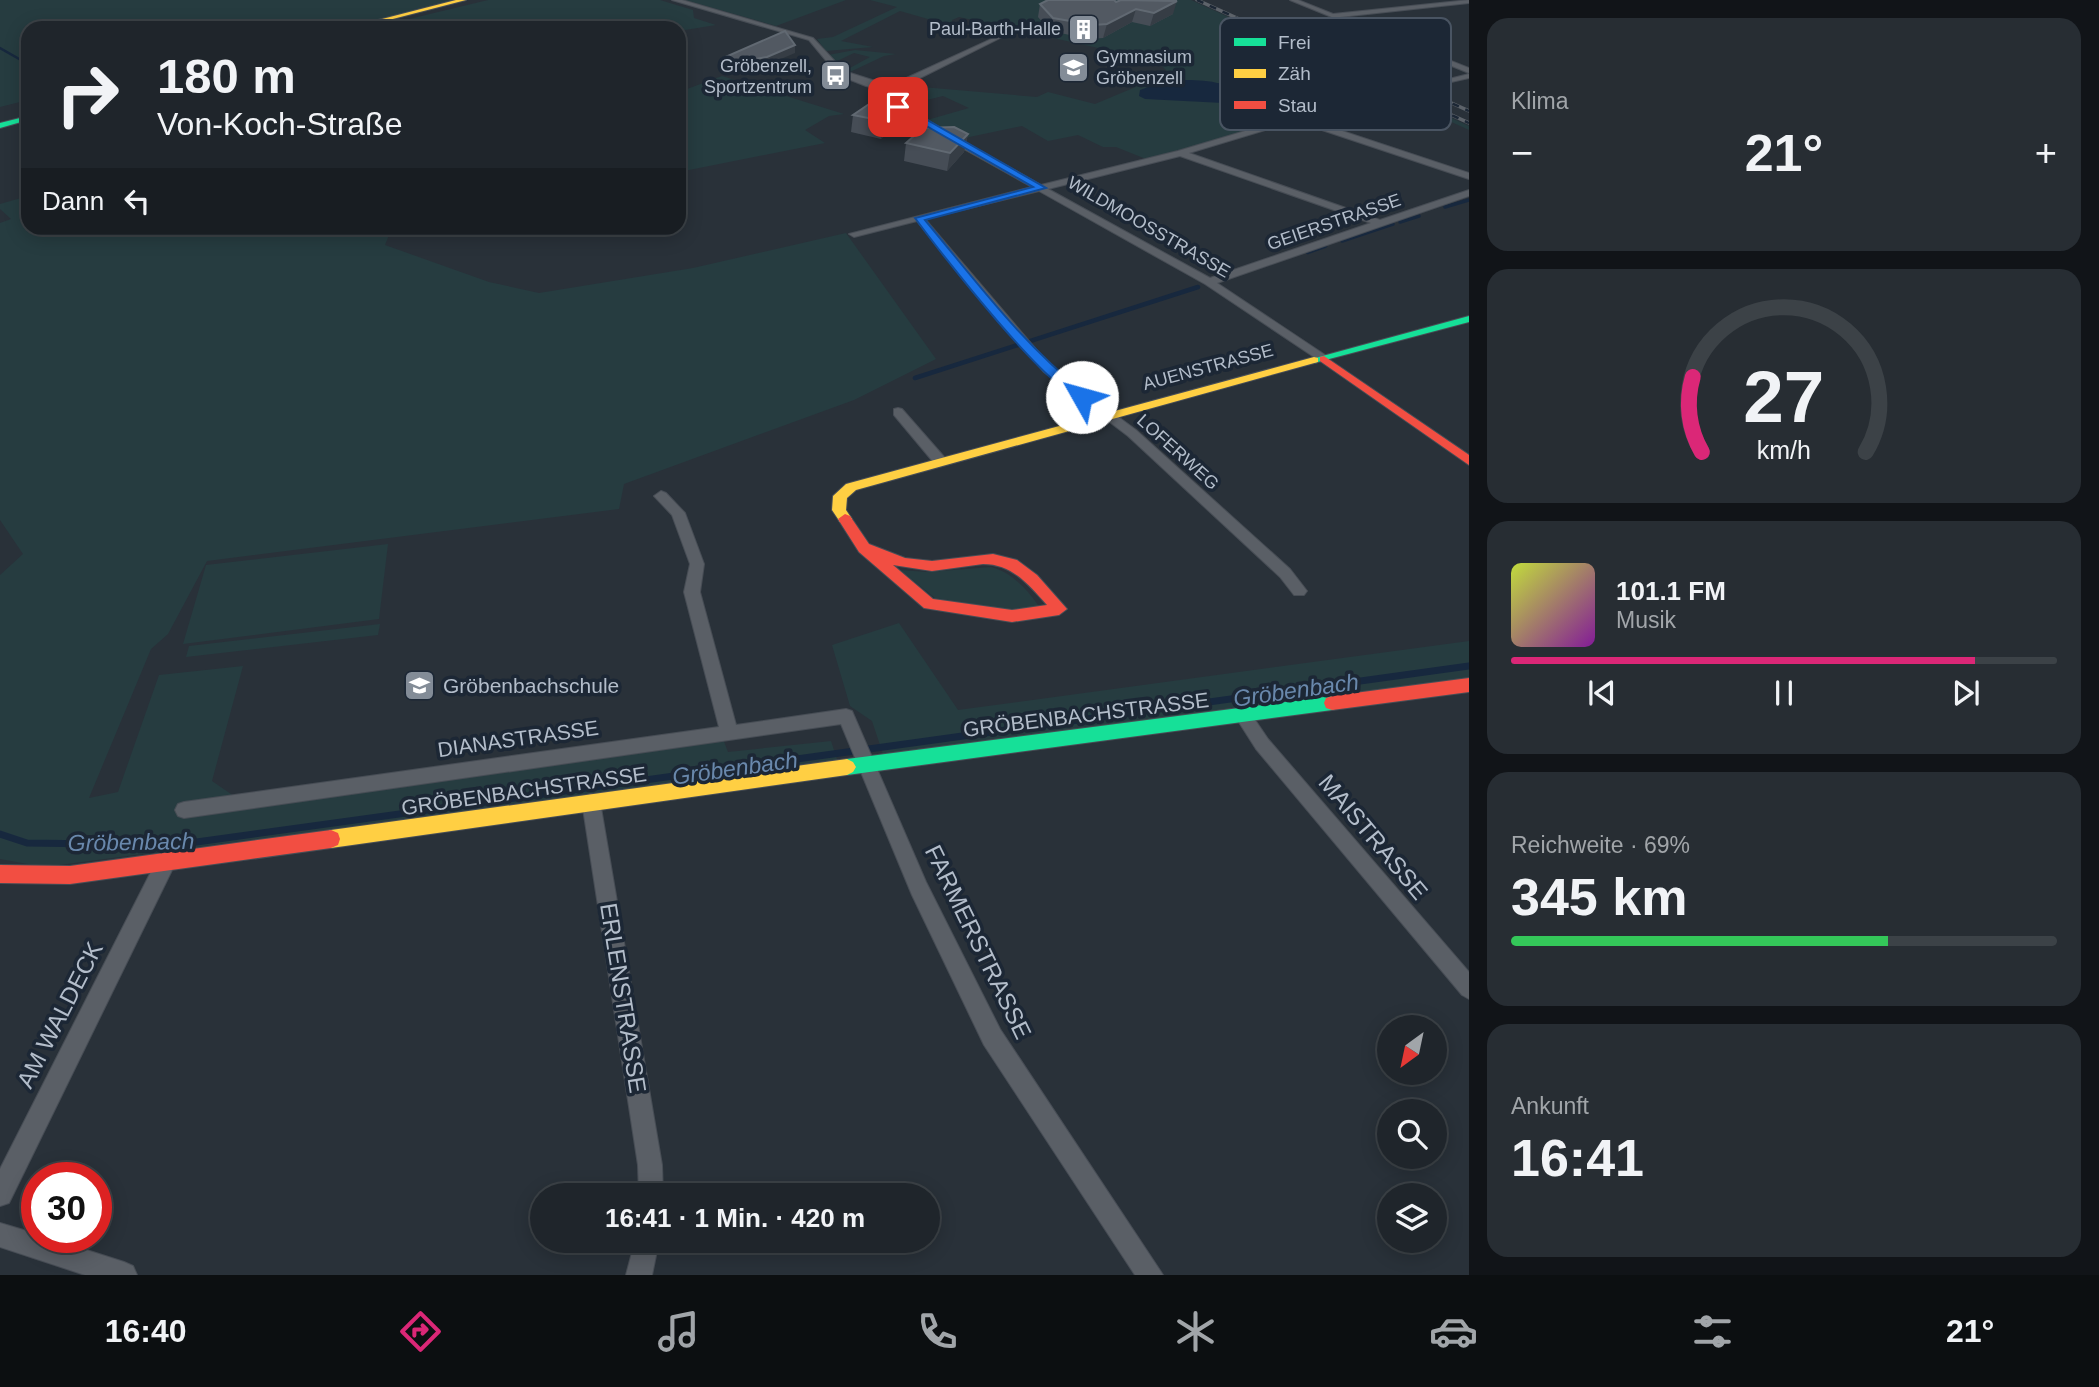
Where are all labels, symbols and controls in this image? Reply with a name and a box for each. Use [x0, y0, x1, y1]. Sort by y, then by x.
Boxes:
building icon: Paul-Barth-Halle [1067, 12, 1101, 46]
legend [1220, 18, 1451, 130]
place label: Paul-Barth-Halle [929, 19, 1061, 39]
text: Frei [1278, 32, 1311, 53]
place label: Gymnasium Gröbenzell [1096, 47, 1192, 88]
icon: right [42, 49, 133, 140]
text: 180 m [157, 49, 296, 103]
school or university icon: Gymnasium Gröbenzell [1056, 50, 1090, 84]
place label: Gröbenzell, Sportzentrum [704, 56, 812, 97]
bus stop icon: Gröbenzell, Sportzentrum [818, 59, 852, 93]
text: Zäh [1278, 63, 1311, 84]
pin [868, 77, 928, 137]
icon: arrive [879, 88, 917, 126]
text: Klima [1511, 88, 1569, 114]
text: Stau [1278, 95, 1317, 116]
text: Von-Koch-Straße [157, 106, 402, 142]
text: 21° [1745, 124, 1823, 182]
text: − [1511, 132, 1533, 174]
text: + [2035, 132, 2057, 174]
street label: WILDMOOSSTRASSE [1064, 172, 1234, 282]
icon: left [118, 182, 156, 220]
text: Dann [42, 186, 104, 216]
street label: GEIERSTRASSE [1265, 190, 1403, 254]
street label: AUENSTRASSE [1141, 340, 1275, 394]
text: 27 [1744, 357, 1824, 438]
position arrow [1045, 360, 1119, 434]
street label: LOFERWEG [1133, 410, 1223, 494]
text: km/h [1757, 436, 1811, 464]
text: 101.1 FM [1616, 576, 1726, 606]
text: Musik [1616, 607, 1676, 633]
water label: Gröbenbach [1232, 668, 1360, 712]
school or university icon: Gröbenbachschule [403, 669, 437, 703]
place label: Gröbenbachschule [443, 674, 619, 697]
icon: previous [1583, 674, 1621, 712]
icon: pause [1765, 674, 1803, 712]
icon: next [1947, 674, 1985, 712]
street label: GRÖBENBACHSTRASSE [962, 688, 1210, 741]
street label: DIANASTRASSE [436, 716, 600, 761]
water label: Gröbenbach [671, 746, 799, 790]
street label: GRÖBENBACHSTRASSE [400, 762, 648, 819]
street label: MAISTRASSE [1313, 769, 1433, 905]
water label: Gröbenbach [67, 828, 195, 856]
text: Reichweite · 69% [1511, 832, 1690, 858]
street label: FARMERSTRASSE [920, 841, 1037, 1043]
text: 345 km [1511, 868, 1687, 926]
street label: ERLENSTRASSE [595, 901, 652, 1095]
street label: AM WALDECK [11, 937, 108, 1092]
north arrow [1377, 1015, 1447, 1085]
map controls [1377, 1015, 1447, 1253]
text: Ankunft [1511, 1093, 1589, 1119]
button: search [1377, 1099, 1447, 1169]
text: 16:41 [1511, 1129, 1644, 1187]
speed limit sign: 30 [21, 1162, 112, 1253]
button: layers [1377, 1183, 1447, 1253]
text: 16:41 · 1 Min. · 420 m [605, 1203, 865, 1233]
icon: directions [396, 1307, 445, 1356]
icon: music [654, 1307, 703, 1356]
icon: phone [913, 1307, 962, 1356]
icon: climate [1171, 1307, 1220, 1356]
icon: car [1429, 1307, 1478, 1356]
icon: filters [1688, 1307, 1737, 1356]
text: 16:40 [105, 1313, 187, 1349]
text: 21° [1946, 1313, 1994, 1349]

